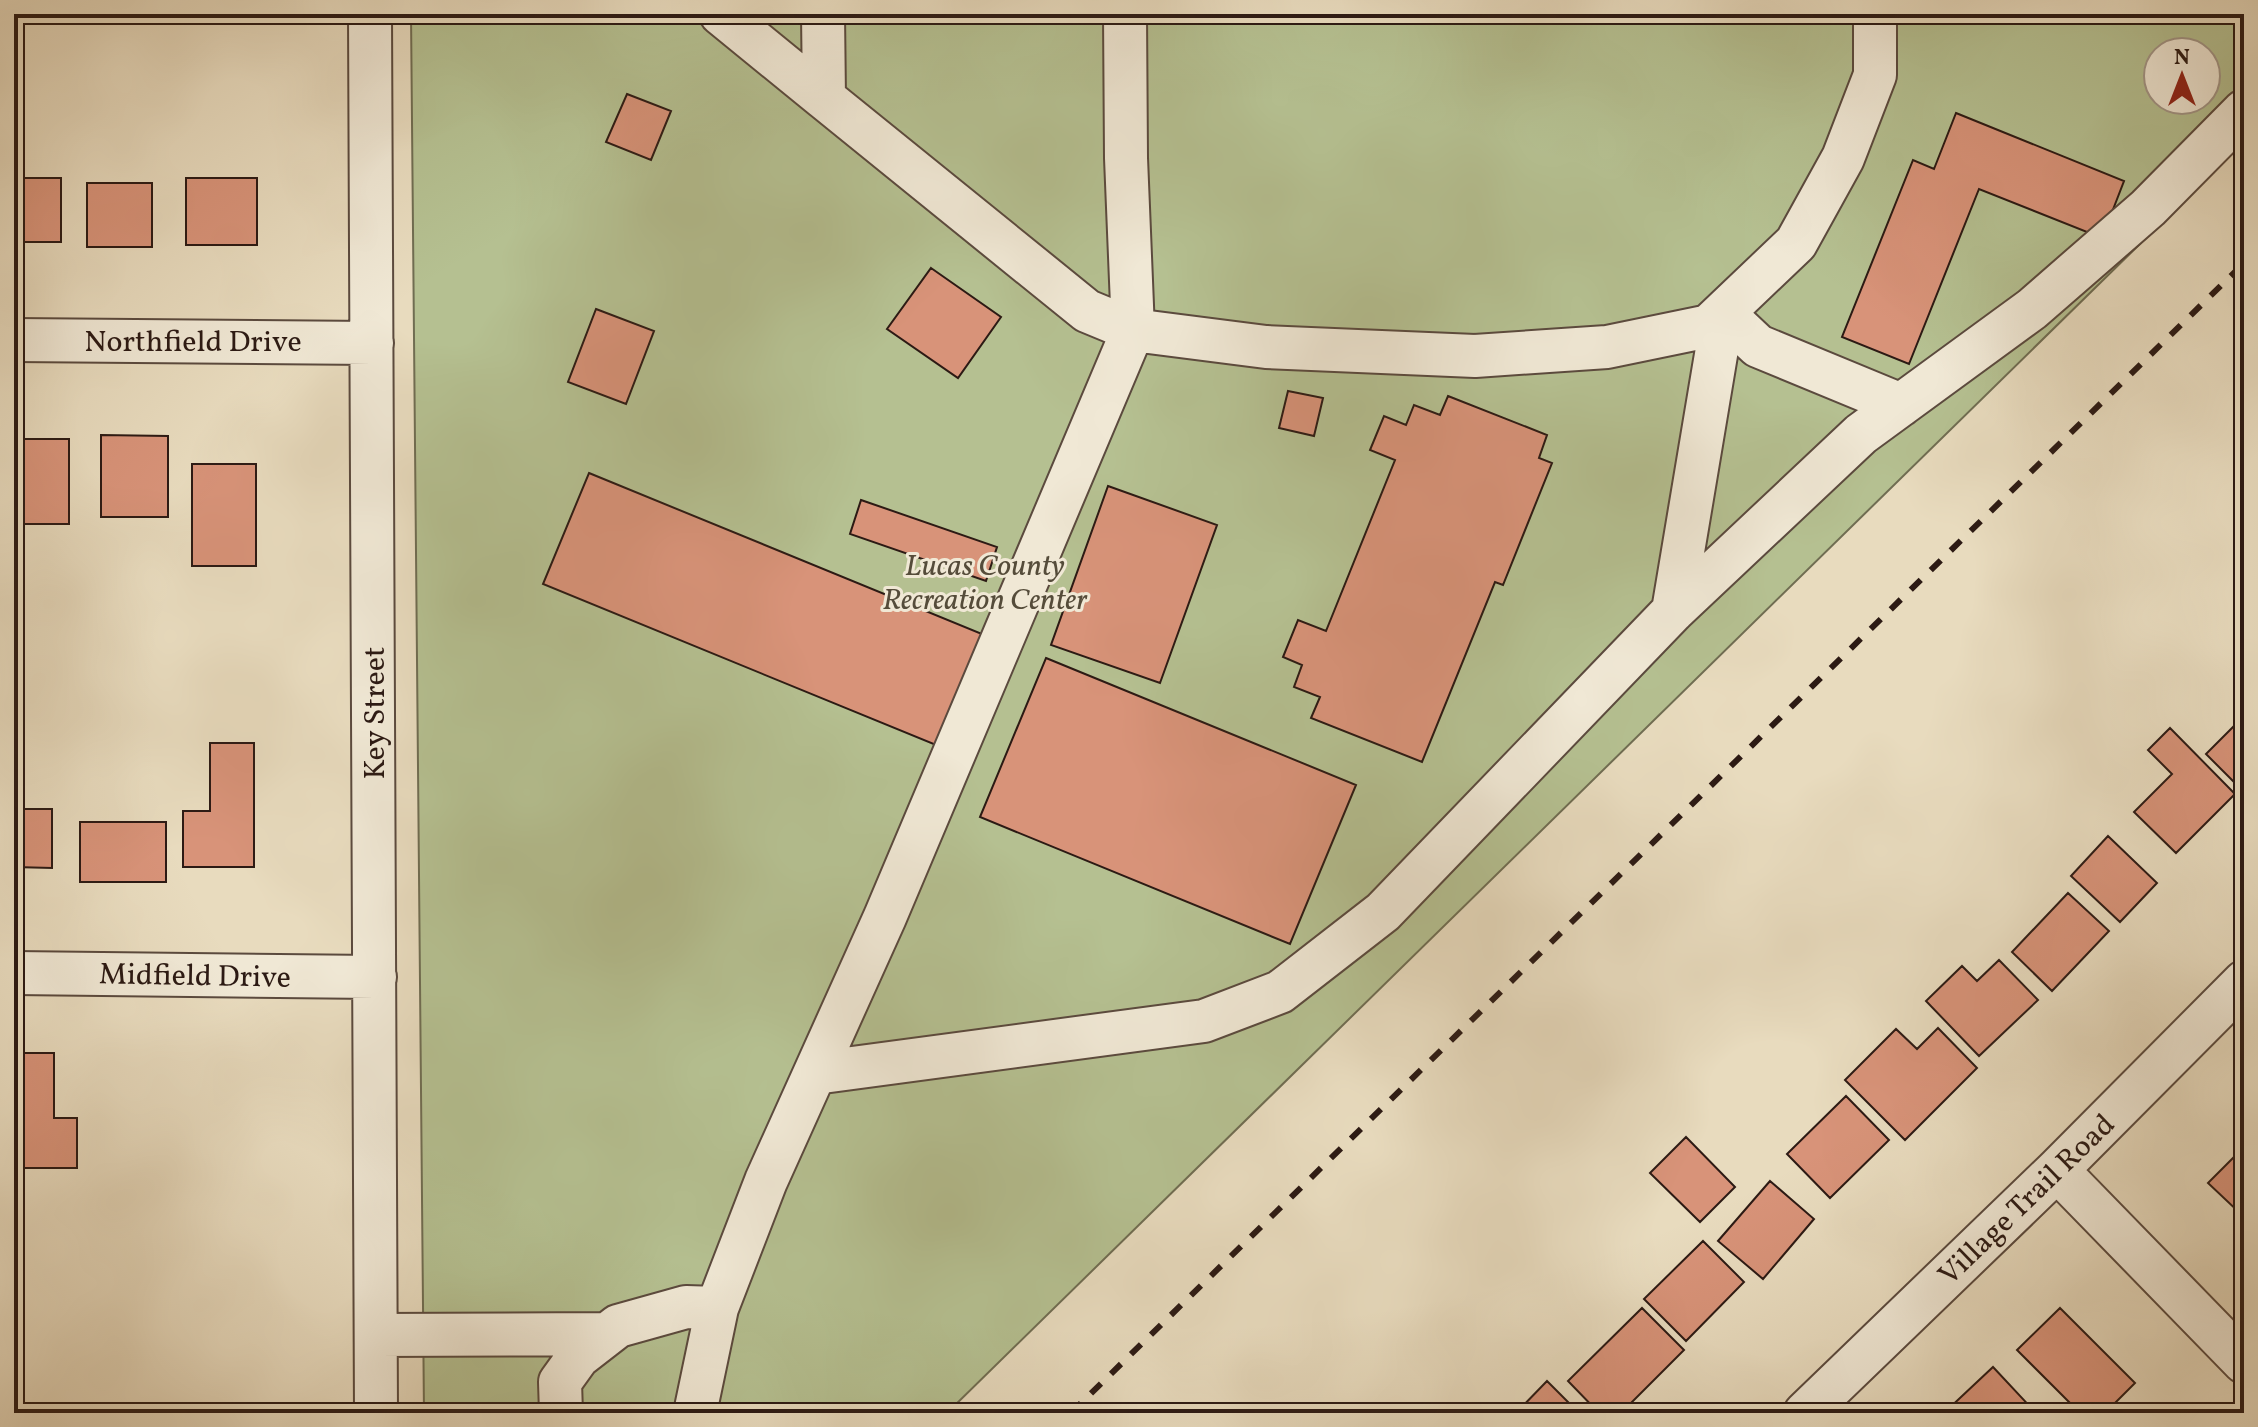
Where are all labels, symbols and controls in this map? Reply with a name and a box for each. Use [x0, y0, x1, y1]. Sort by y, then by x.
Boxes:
north arrow [2142, 36, 2222, 116]
text: N [2174, 43, 2190, 74]
street label: Northfield Drive [84, 322, 302, 364]
park label: Lucas County Recreation Center [882, 546, 1088, 622]
street label: Key Street [355, 646, 397, 780]
street label: Midfield Drive [99, 954, 291, 1000]
street label: Village Trail Road [1930, 1105, 2125, 1296]

